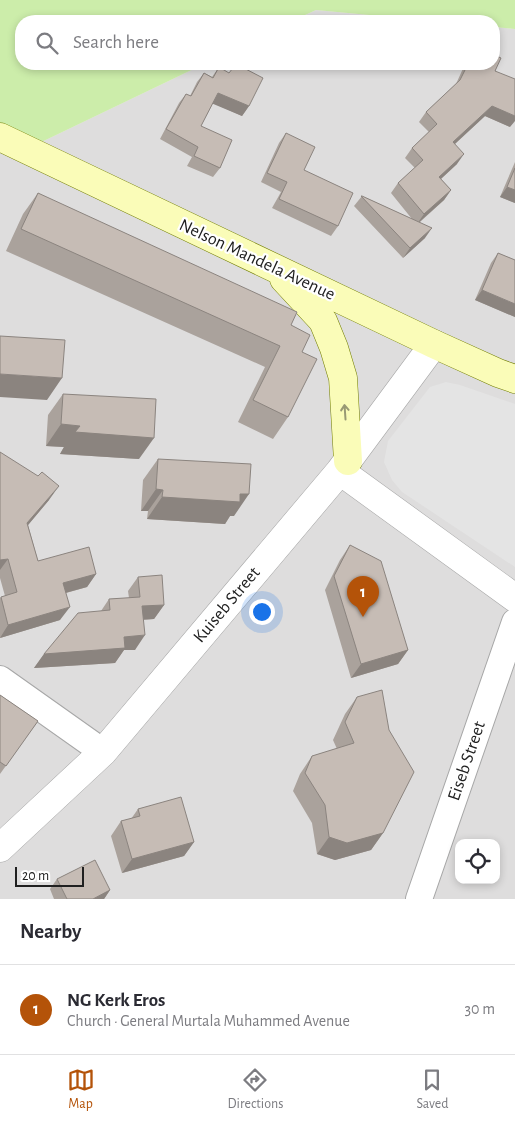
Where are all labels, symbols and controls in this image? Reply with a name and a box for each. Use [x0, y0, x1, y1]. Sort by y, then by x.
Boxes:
search box [15, 15, 500, 70]
icon: search [33, 29, 61, 57]
text: Search here [73, 33, 159, 52]
street label: Nelson Mandela Avenue [176, 216, 338, 304]
one-way arrow [341, 404, 350, 420]
street label: Kuiseb Street [190, 564, 264, 646]
pin: 1 [347, 576, 379, 617]
your location [249, 599, 275, 625]
street label: Eiseb Street [445, 719, 489, 803]
map controls [455, 839, 500, 884]
button: locate [455, 839, 500, 884]
scale bar [15, 864, 84, 887]
text: 20 m [22, 869, 49, 883]
text: Nearby [20, 921, 81, 942]
text: NG Kerk Eros [67, 991, 165, 1010]
text: 1 [33, 1001, 39, 1017]
text: 30 m [465, 1001, 495, 1017]
text: Church · General Murtala Muhammed Avenue [67, 1013, 350, 1029]
tab: Map [67, 1066, 95, 1113]
tab: Directions [228, 1066, 283, 1113]
tab: Saved [416, 1066, 448, 1113]

